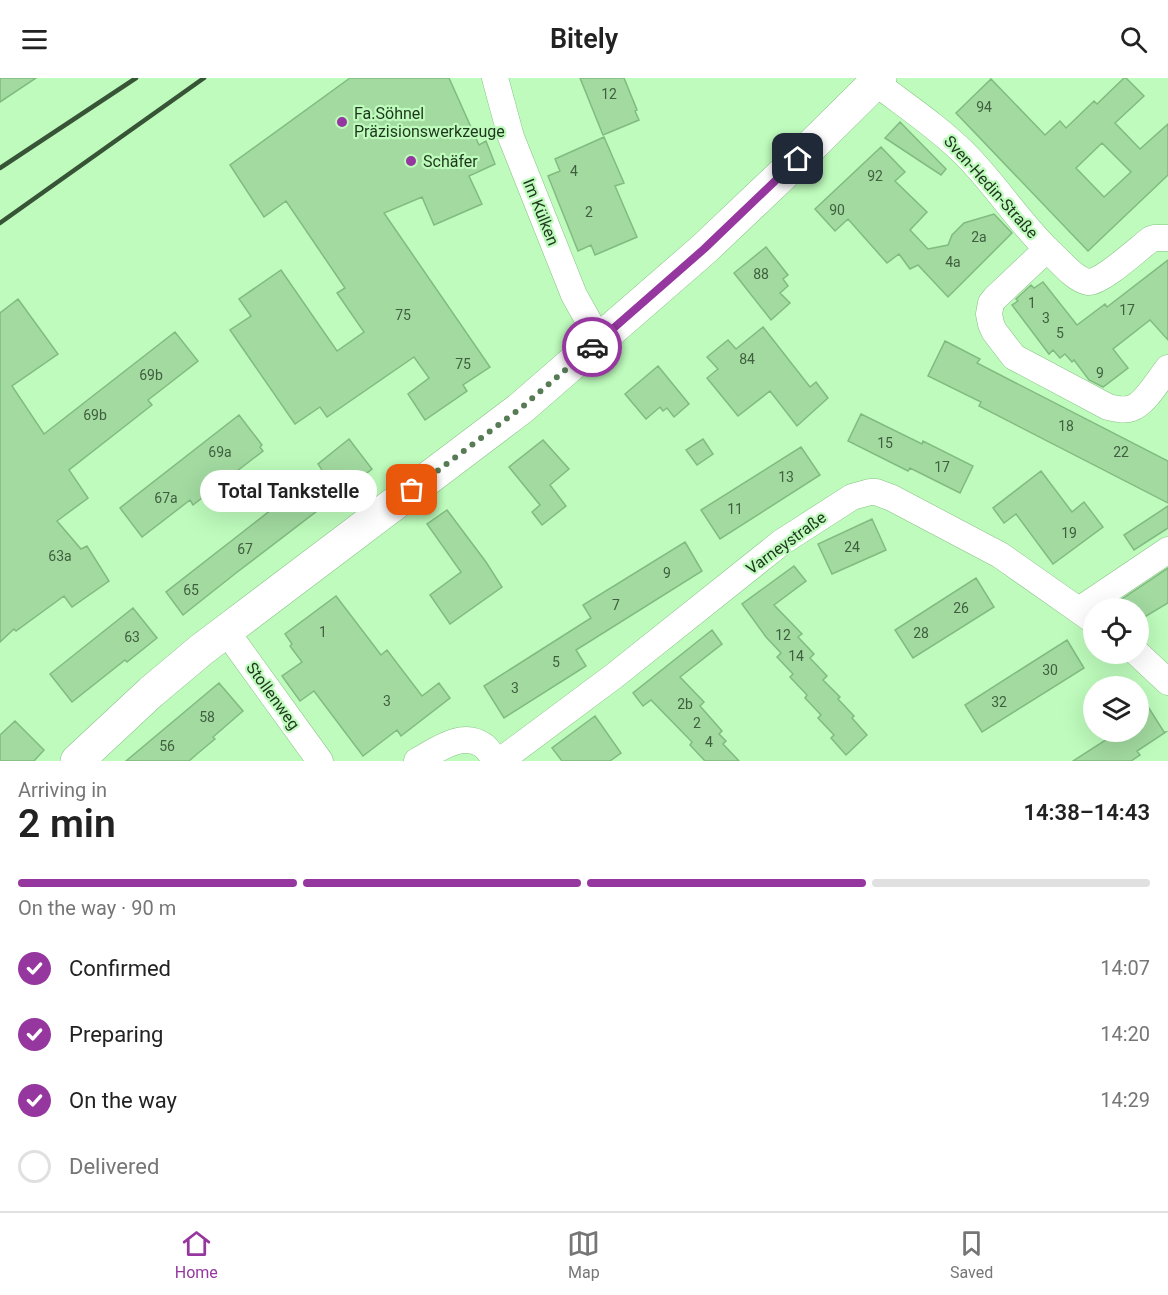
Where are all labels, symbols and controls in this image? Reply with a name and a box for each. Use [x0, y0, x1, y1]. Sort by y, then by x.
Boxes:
icon: menu [18, 23, 51, 56]
text: Bitely [550, 23, 618, 55]
icon: search [1117, 23, 1150, 56]
house number: 12 [601, 86, 617, 102]
house number: 94 [976, 99, 992, 115]
place label: Fa.Söhnel Präzisionswerkzeuge [354, 104, 505, 141]
marker: Fa.Söhnel Präzisionswerkzeuge [335, 115, 349, 129]
street label: Sven-Hedin-Straße [940, 132, 1042, 242]
pin [772, 133, 823, 184]
icon: home [781, 142, 814, 175]
place label: Schäfer [423, 152, 478, 171]
marker: Schäfer [404, 154, 418, 168]
house number: 4 [570, 163, 578, 179]
house number: 92 [867, 168, 883, 184]
street label: Im Külken [519, 176, 563, 248]
house number: 90 [829, 202, 845, 218]
house number: 2 [585, 204, 593, 220]
house number: 2a [971, 229, 987, 245]
house number: 4a [945, 254, 961, 270]
house number: 88 [753, 266, 769, 282]
house number: 1 [1028, 295, 1036, 311]
house number: 17 [1119, 302, 1135, 318]
house number: 75 [395, 307, 411, 323]
house number: 3 [1042, 310, 1050, 326]
courier [562, 317, 622, 377]
house number: 5 [1056, 325, 1064, 341]
icon: car [576, 331, 609, 364]
house number: 84 [739, 351, 755, 367]
house number: 75 [455, 356, 471, 372]
house number: 9 [1096, 365, 1104, 381]
house number: 69b [139, 367, 163, 383]
house number: 69b [83, 407, 107, 423]
house number: 18 [1058, 418, 1074, 434]
house number: 15 [877, 435, 893, 451]
house number: 69a [208, 444, 232, 460]
house number: 22 [1113, 444, 1129, 460]
house number: 17 [934, 459, 950, 475]
pin [386, 464, 437, 515]
callout: Total Tankstelle [199, 469, 376, 511]
house number: 13 [778, 469, 794, 485]
icon: bag [395, 473, 428, 506]
text: Total Tankstelle [218, 479, 359, 503]
house number: 67a [154, 490, 178, 506]
house number: 11 [727, 501, 743, 517]
street label: Varneystraße [742, 508, 830, 578]
house number: 19 [1061, 525, 1077, 541]
house number: 24 [844, 539, 860, 555]
house number: 67 [237, 541, 253, 557]
house number: 63a [48, 548, 72, 564]
house number: 9 [663, 565, 671, 581]
house number: 65 [183, 582, 199, 598]
house number: 7 [612, 597, 620, 613]
map controls [1083, 598, 1149, 742]
button: locate [1083, 598, 1149, 664]
house number: 26 [953, 600, 969, 616]
house number: 1 [319, 624, 327, 640]
house number: 28 [913, 625, 929, 641]
house number: 12 [775, 627, 791, 643]
house number: 63 [124, 629, 140, 645]
house number: 14 [788, 648, 804, 664]
house number: 5 [552, 654, 560, 670]
street label: Stollenweg [242, 659, 304, 733]
house number: 30 [1042, 662, 1058, 678]
button: layers [1083, 676, 1149, 742]
house number: 3 [511, 680, 519, 696]
house number: 3 [383, 693, 391, 709]
house number: 32 [991, 694, 1007, 710]
house number: 2b [677, 696, 693, 712]
house number: 58 [199, 709, 215, 725]
house number: 2 [693, 715, 701, 731]
house number: 4 [705, 734, 713, 750]
house number: 56 [159, 738, 175, 754]
text: Arriving in [18, 778, 107, 802]
text: 14:38–14:43 [1023, 800, 1150, 825]
text: 2 min [18, 801, 116, 847]
text: On the way · 90 m [18, 896, 176, 920]
icon: check [18, 952, 51, 985]
text: Confirmed [69, 956, 171, 981]
text: 14:07 [1100, 956, 1150, 980]
icon: check [18, 1018, 51, 1051]
text: Preparing [69, 1022, 163, 1047]
text: 14:20 [1100, 1022, 1150, 1046]
icon: check [18, 1084, 51, 1117]
text: On the way [69, 1088, 177, 1113]
text: 14:29 [1100, 1088, 1150, 1112]
text: Delivered [69, 1154, 159, 1179]
tab: Home [175, 1227, 218, 1282]
tab: Map [567, 1227, 600, 1282]
tab: Saved [950, 1227, 993, 1282]

